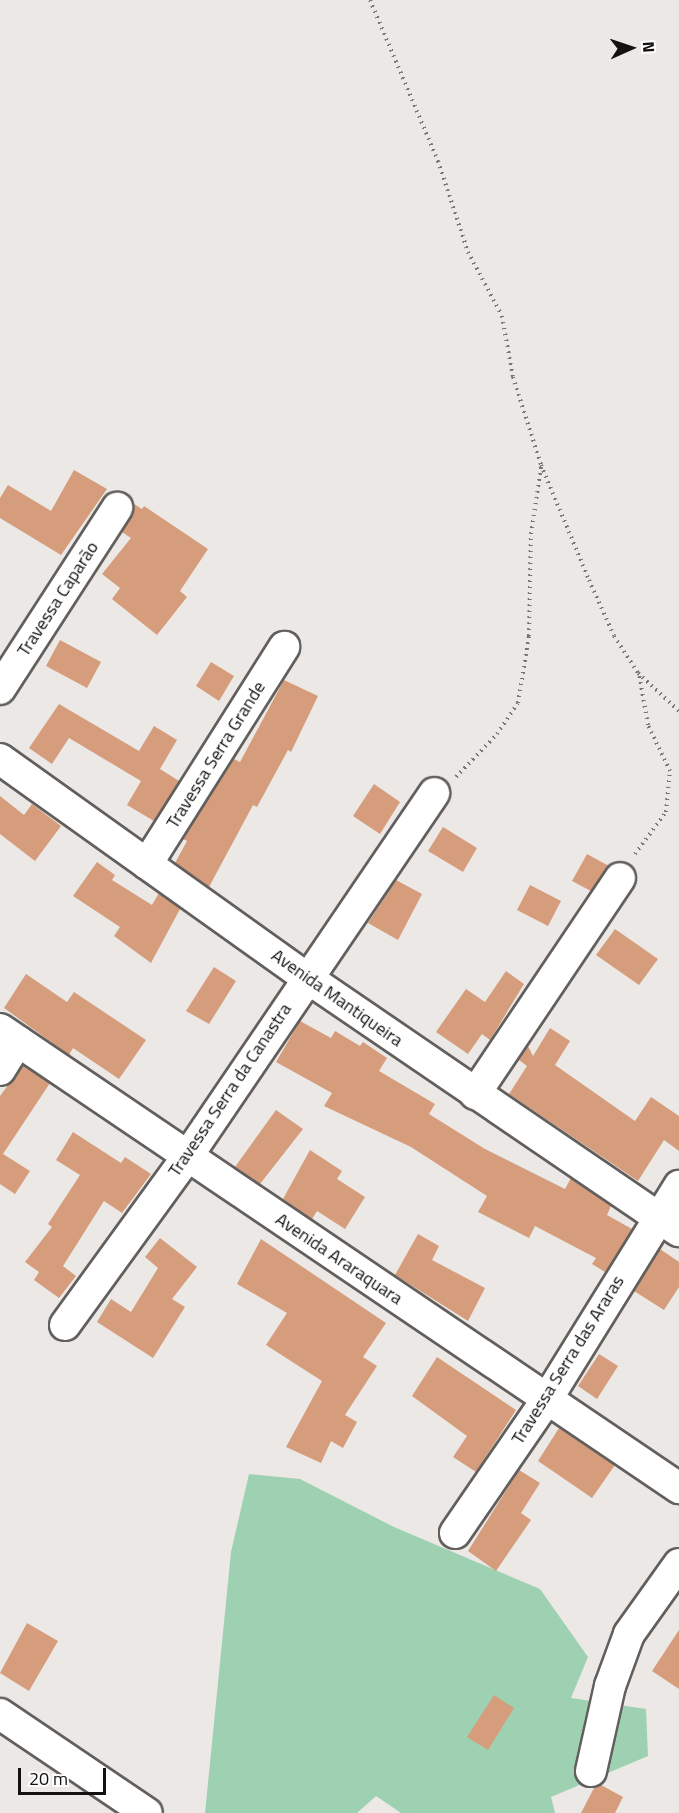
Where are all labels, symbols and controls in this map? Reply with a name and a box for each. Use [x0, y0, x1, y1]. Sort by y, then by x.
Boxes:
north arrow [601, 18, 661, 78]
text: N [637, 41, 661, 53]
street label: Travessa Caparão [13, 538, 103, 660]
street label: Travessa Serra Grande [162, 678, 270, 832]
street label: Avenida Mantiqueira [267, 945, 407, 1051]
street label: Travessa Serra da Canastra [164, 999, 296, 1181]
street label: Avenida Araraquara [271, 1208, 407, 1310]
street label: Travessa Serra das Araras [507, 1272, 629, 1448]
scale bar [21, 1756, 110, 1794]
text: 20 m [29, 1765, 68, 1792]

